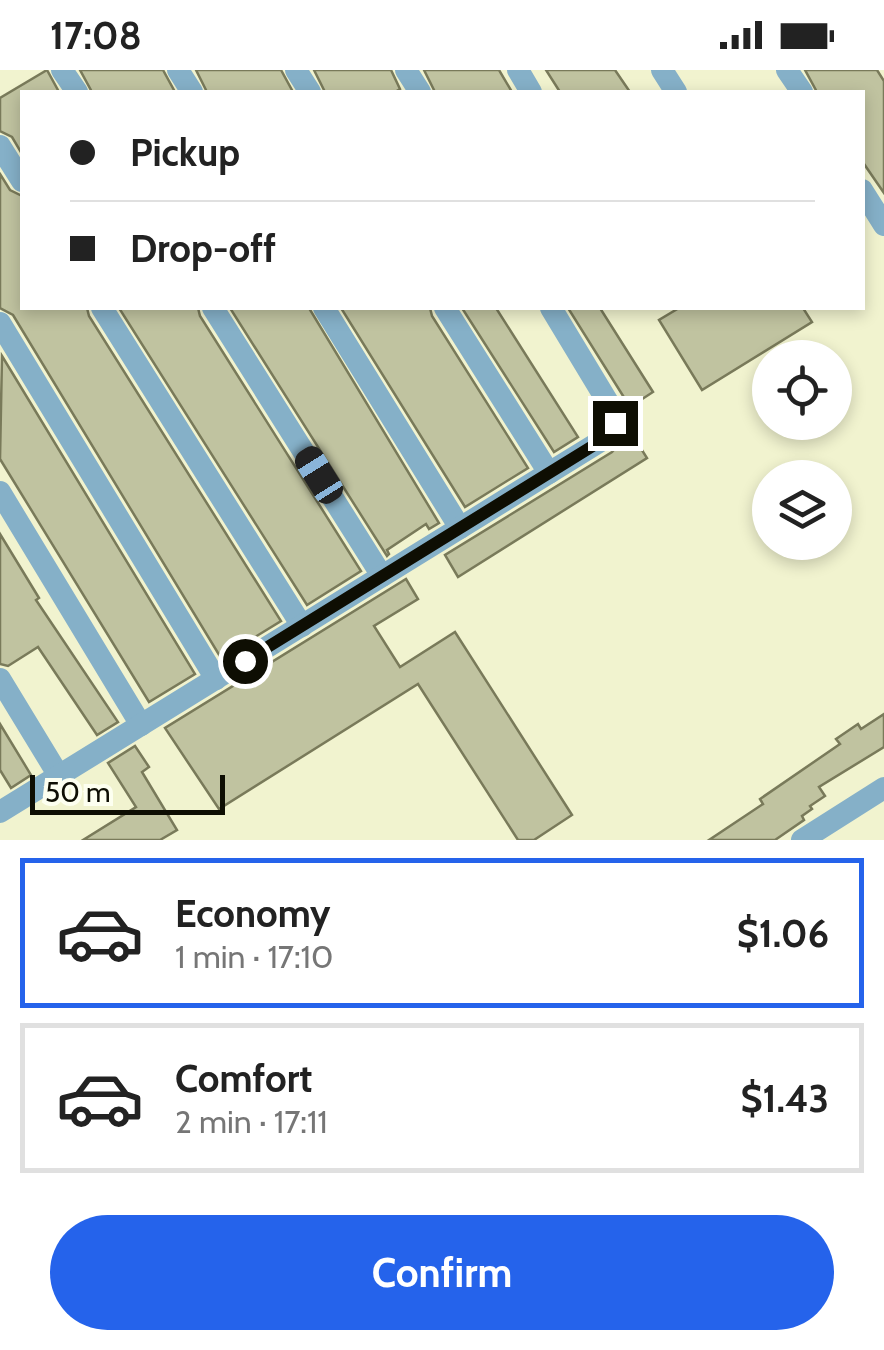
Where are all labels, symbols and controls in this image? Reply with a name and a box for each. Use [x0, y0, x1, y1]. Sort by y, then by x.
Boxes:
text: 17:08 [50, 12, 142, 59]
text: Pickup [130, 129, 240, 176]
text: Drop-off [130, 225, 276, 272]
map controls [752, 340, 852, 560]
button: locate [752, 340, 852, 440]
route end [593, 401, 638, 446]
car [290, 442, 348, 508]
button: layers [752, 460, 852, 560]
route start [223, 639, 268, 684]
scale bar [30, 770, 225, 814]
text: 50 m [45, 775, 111, 809]
icon: car [55, 888, 145, 978]
text: Economy [175, 890, 330, 937]
text: $1.06 [737, 910, 829, 957]
text: 1 min · 17:10 [175, 937, 333, 976]
icon: car [55, 1053, 145, 1143]
text: Comfort [175, 1055, 312, 1102]
text: $1.43 [740, 1075, 829, 1122]
text: 2 min · 17:11 [175, 1102, 328, 1141]
button: Confirm [50, 1215, 834, 1330]

